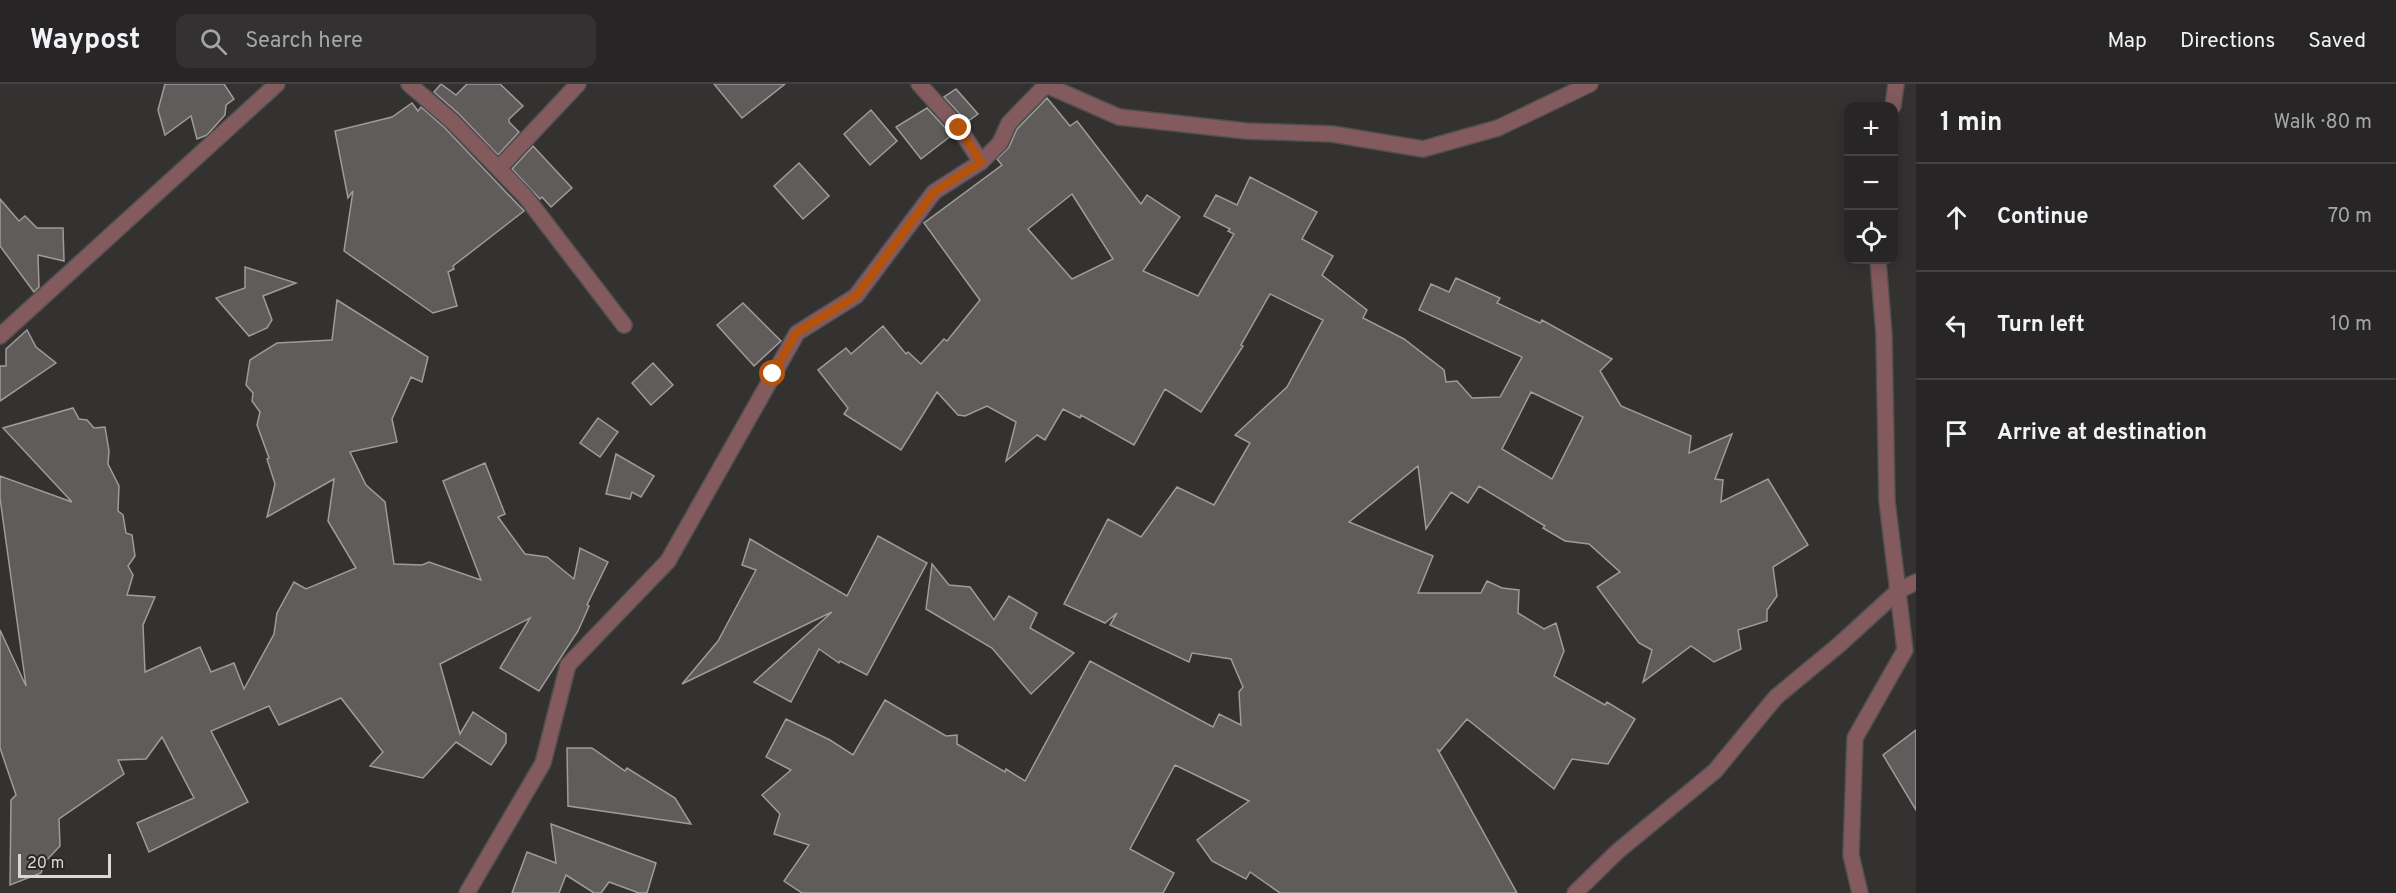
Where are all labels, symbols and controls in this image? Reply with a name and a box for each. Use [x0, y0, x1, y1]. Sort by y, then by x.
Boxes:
search box [176, 14, 596, 68]
text: Waypost [30, 23, 140, 59]
icon: search [197, 25, 230, 58]
text: Search here [245, 28, 363, 55]
text: Map [2107, 28, 2147, 55]
text: Directions [2180, 28, 2275, 55]
text: Saved [2308, 28, 2366, 55]
map controls [1844, 102, 1898, 264]
button: + [1844, 102, 1898, 156]
text: 1 min [1940, 107, 2002, 140]
text: Walk · 80 m [2273, 110, 2372, 136]
route end [945, 114, 971, 140]
button: − [1844, 156, 1898, 210]
icon: ahead [1940, 201, 1973, 234]
text: Continue [1997, 204, 2088, 231]
text: 70 m [2328, 204, 2372, 230]
button: locate [1844, 210, 1898, 264]
icon: left [1940, 309, 1973, 342]
text: Turn left [1997, 312, 2085, 339]
text: 10 m [2330, 312, 2372, 338]
route start [759, 360, 785, 386]
icon: arrive [1940, 417, 1973, 450]
text: Arrive at destination [1997, 420, 2207, 447]
scale bar [18, 851, 111, 878]
text: 20 m [27, 854, 64, 874]

